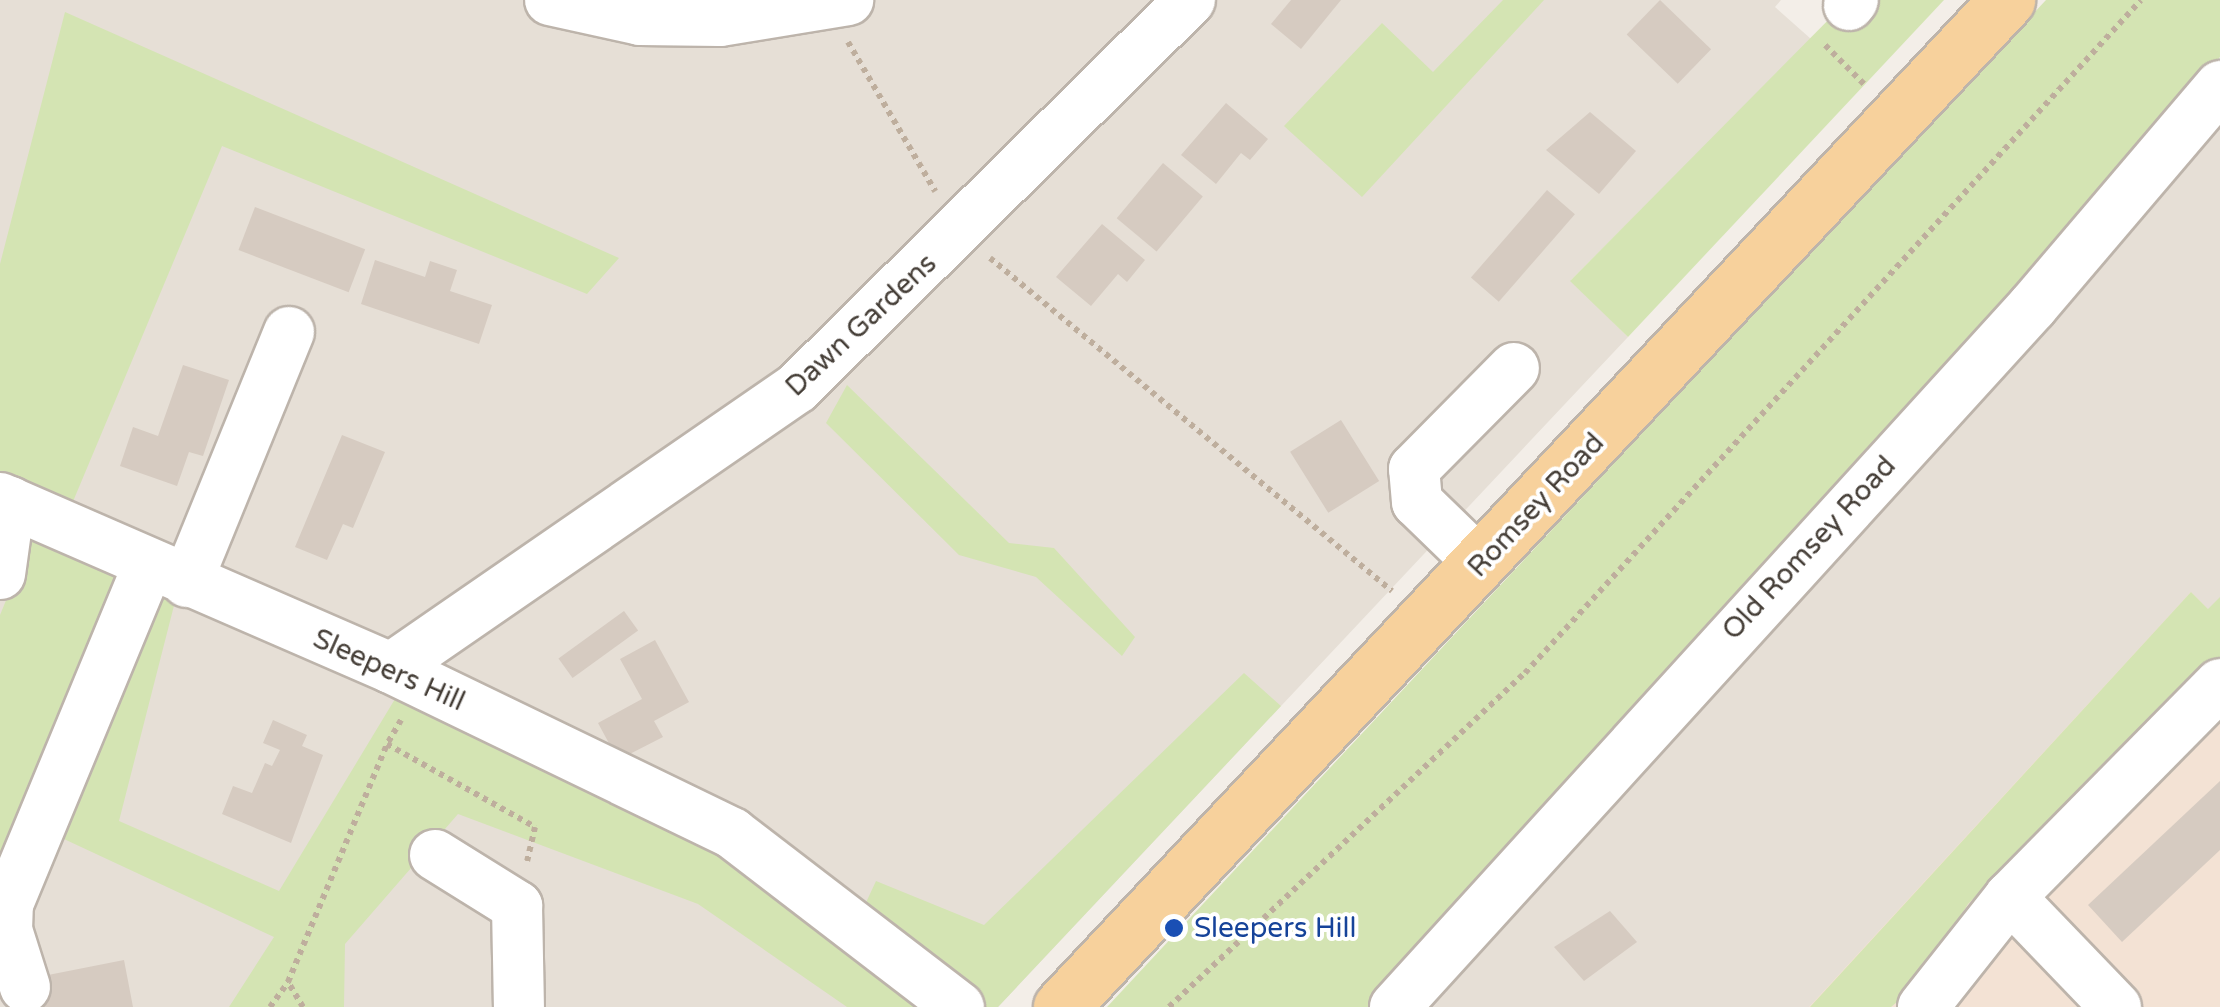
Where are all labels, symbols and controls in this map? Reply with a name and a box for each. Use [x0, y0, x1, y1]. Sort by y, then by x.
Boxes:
street label: Dawn Gardens [779, 247, 943, 403]
street label: Romsey Road [1461, 426, 1611, 584]
street label: Old Romsey Road [1715, 449, 1903, 647]
street label: Sleepers Hill [308, 622, 470, 718]
place label: Sleepers Hill [1194, 911, 1356, 945]
marker: Sleepers Hill [1163, 917, 1185, 939]

